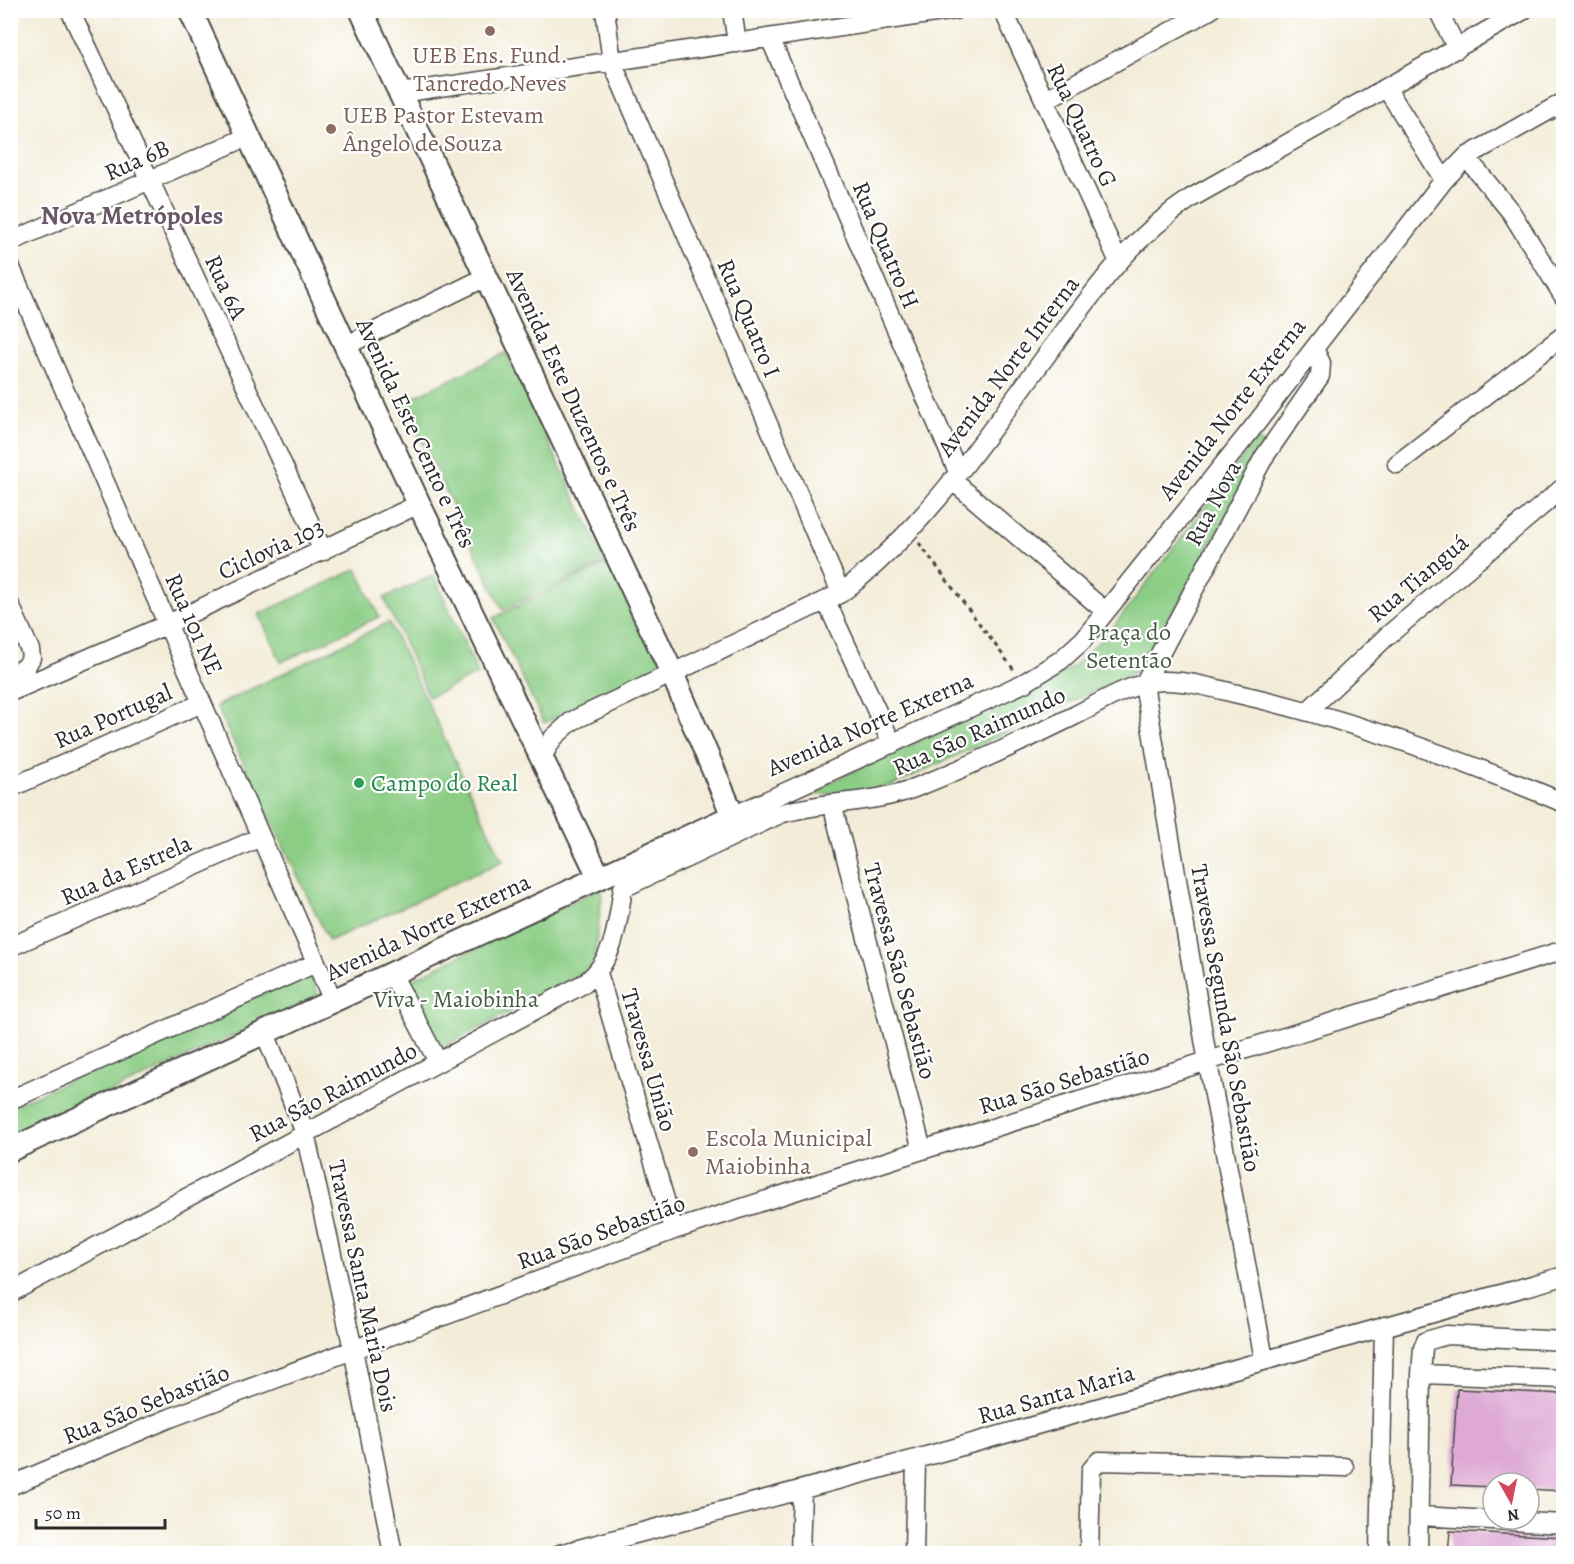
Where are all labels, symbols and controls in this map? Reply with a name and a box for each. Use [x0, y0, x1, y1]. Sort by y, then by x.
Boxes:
marker: UEB Ens. Fund. Tancredo Neves [483, 24, 497, 38]
place label: UEB Ens. Fund. Tancredo Neves [412, 39, 568, 99]
street label: Rua Quatro G [1039, 58, 1125, 192]
place label: UEB Pastor Estevam Ângelo de Souza [342, 99, 544, 159]
marker: UEB Pastor Estevam Ângelo de Souza [324, 122, 338, 136]
street label: Rua 6B [99, 131, 175, 189]
street label: Rua Quatro H [845, 176, 927, 314]
district label: Nova Metrópoles [41, 198, 223, 233]
street label: Rua 6A [197, 249, 255, 325]
street label: Rua Quatro I [710, 254, 788, 382]
street label: Avenida Este Duzentos e Três [498, 262, 649, 537]
street label: Avenida Norte Interna [929, 268, 1087, 464]
street label: Avenida Norte Externa [1150, 311, 1314, 507]
street label: Avenida Este Cento e Três [348, 312, 484, 553]
street label: Rua Nova [1177, 454, 1249, 551]
street label: Ciclovia 103 [213, 511, 329, 587]
street label: Rua Tianguá [1361, 526, 1476, 630]
street label: Rua 101 NE [157, 568, 231, 680]
park label: Praça do Setentão [1086, 616, 1172, 676]
street label: Avenida Norte Externa [761, 664, 979, 784]
street label: Rua Portugal [49, 676, 177, 756]
street label: Rua São Raimundo [887, 679, 1071, 783]
place label: Campo do Real [371, 767, 518, 799]
marker: Campo do Real [352, 776, 366, 790]
street label: Rua da Estrela [55, 827, 197, 913]
street label: Travessa São Sebastião [856, 859, 944, 1083]
street label: Travessa Segunda São Sebastião [1183, 862, 1269, 1174]
street label: Avenida Norte Externa [320, 865, 536, 989]
park label: Viva - Maiobinha [372, 983, 540, 1015]
street label: Travessa União [613, 985, 685, 1135]
street label: Rua São Raimundo [243, 1034, 423, 1150]
street label: Rua São Sebastião [975, 1040, 1153, 1122]
place label: Escola Municipal Maiobinha [705, 1122, 872, 1182]
marker: Escola Municipal Maiobinha [686, 1145, 700, 1159]
street label: Travessa Santa Maria Dois [321, 1157, 405, 1415]
street label: Rua São Sebastião [512, 1187, 690, 1277]
street label: Rua São Sebastião [58, 1356, 234, 1452]
street label: Rua Santa Maria [974, 1356, 1139, 1432]
north arrow [1481, 1471, 1541, 1531]
scale bar [36, 1492, 165, 1530]
text: 50 m [45, 1501, 81, 1525]
text: N [1505, 1503, 1521, 1527]

